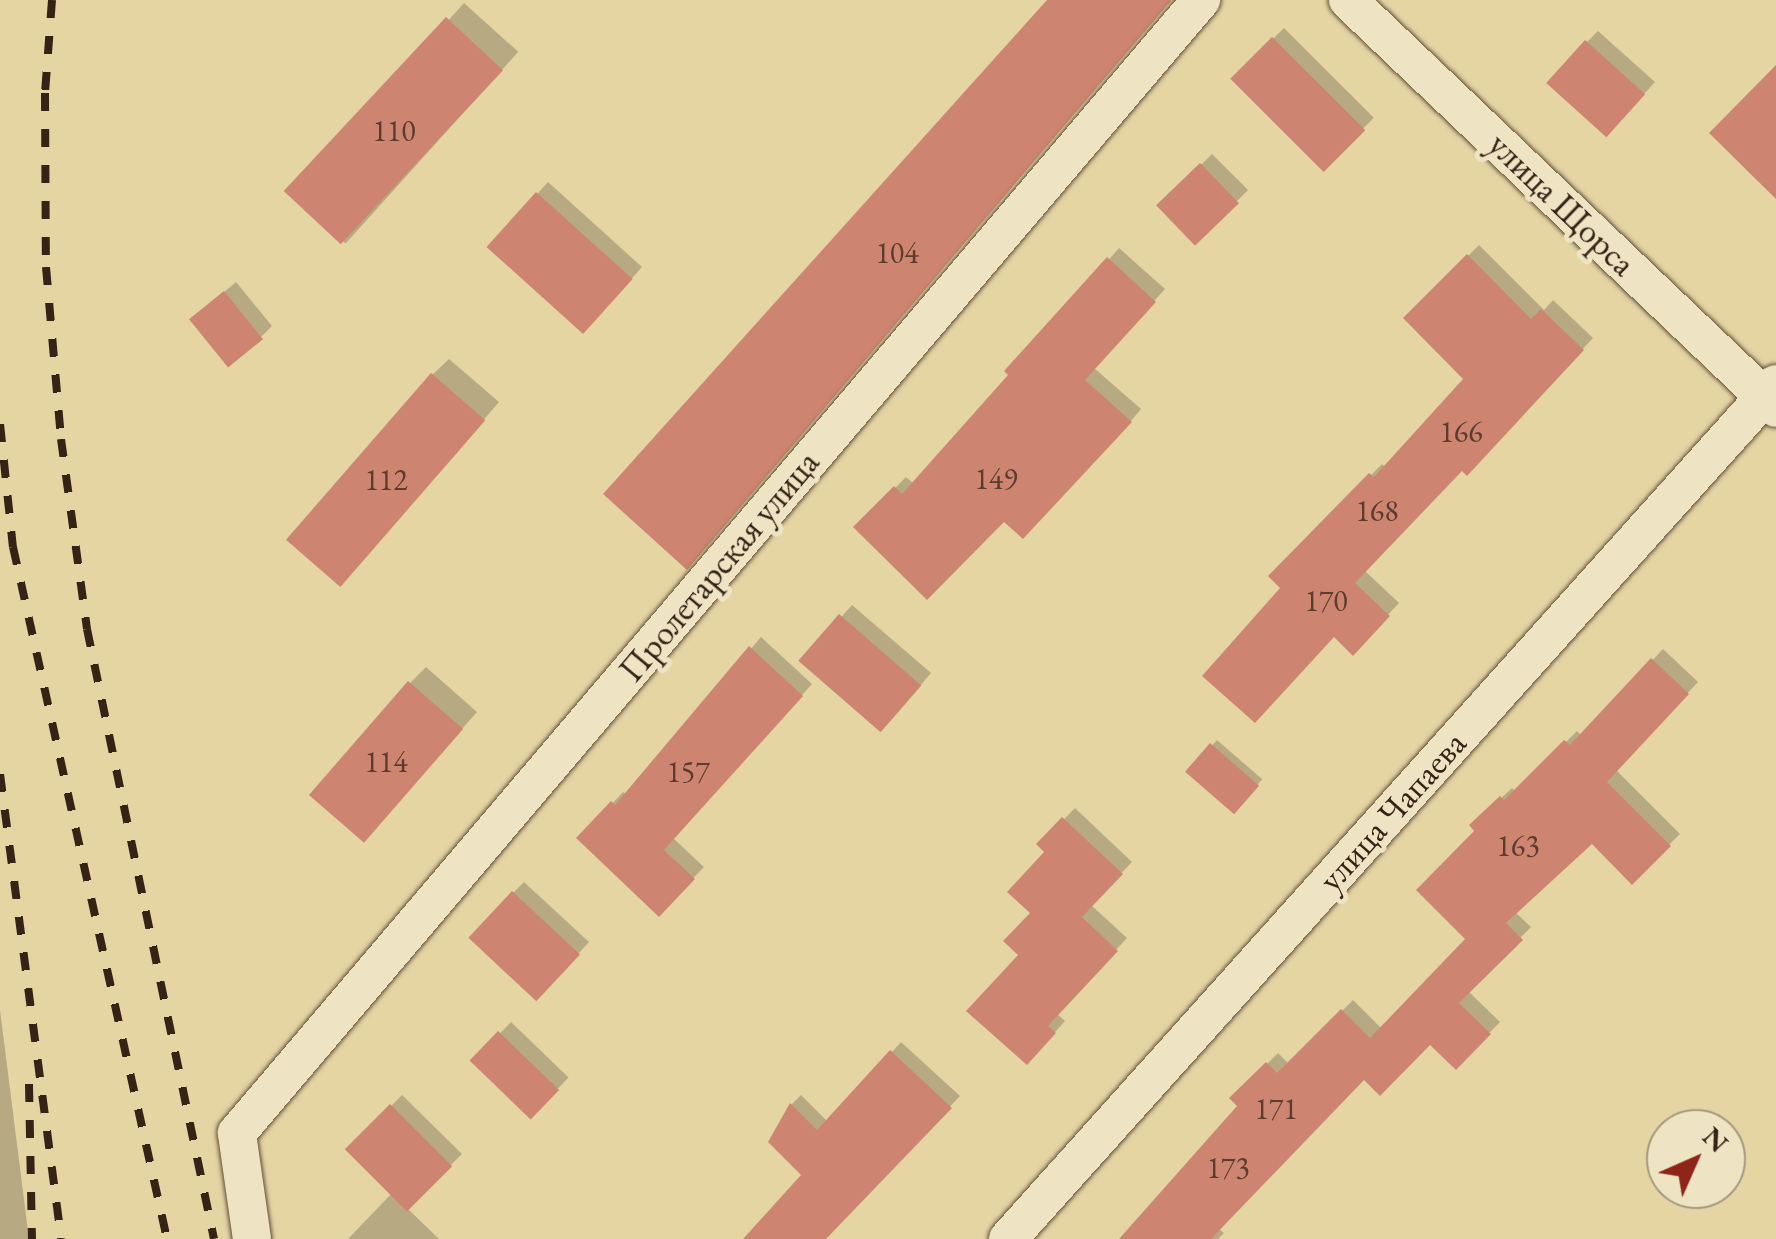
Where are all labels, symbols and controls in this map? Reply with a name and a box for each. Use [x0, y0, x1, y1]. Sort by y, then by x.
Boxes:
house number: 110 [372, 113, 416, 149]
street label: улица Щорса [1480, 124, 1644, 284]
house number: 104 [875, 235, 919, 271]
house number: 166 [1439, 414, 1483, 450]
street label: Пролетарская улица [610, 442, 828, 690]
house number: 149 [974, 461, 1018, 497]
house number: 112 [364, 462, 408, 498]
house number: 168 [1355, 493, 1399, 529]
house number: 170 [1304, 583, 1348, 619]
street label: улица Чапаева [1309, 722, 1475, 900]
house number: 114 [364, 744, 408, 780]
house number: 157 [666, 754, 710, 790]
house number: 163 [1496, 828, 1540, 864]
house number: 171 [1254, 1091, 1298, 1127]
north arrow [1646, 1109, 1746, 1209]
text: N [1695, 1118, 1737, 1160]
house number: 173 [1206, 1150, 1250, 1186]

